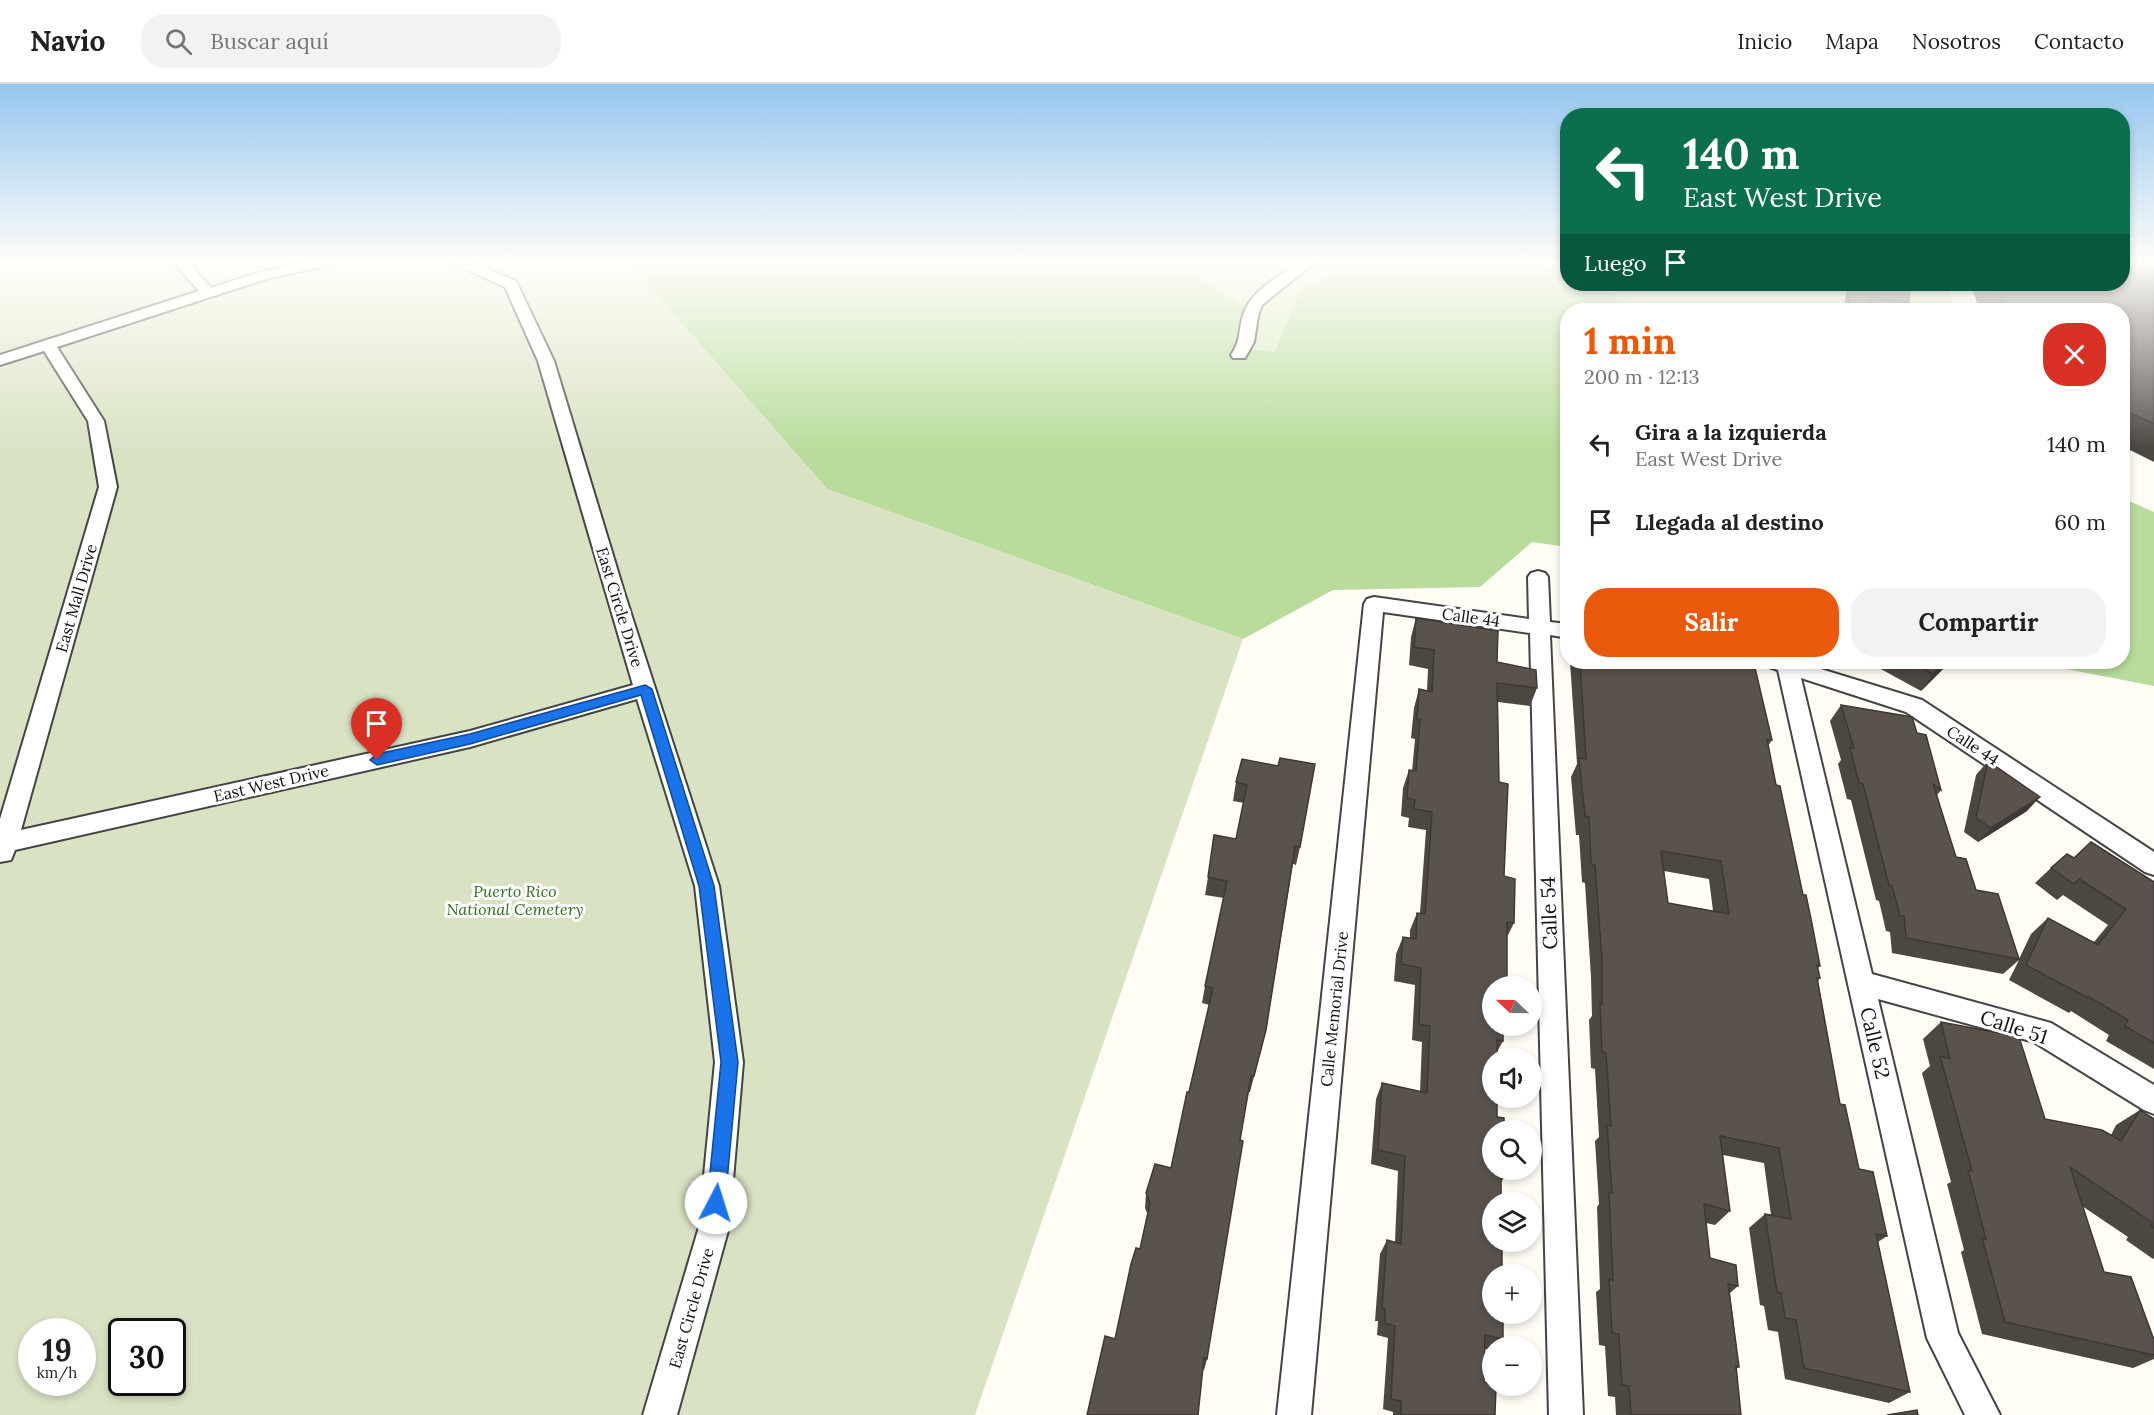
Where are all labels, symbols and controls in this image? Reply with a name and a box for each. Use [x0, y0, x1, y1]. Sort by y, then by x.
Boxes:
search box [141, 14, 561, 68]
text: Navio [30, 23, 105, 59]
icon: search [162, 25, 195, 58]
text: Buscar aquí [210, 27, 329, 55]
text: Inicio [1737, 28, 1792, 55]
text: Mapa [1825, 28, 1879, 55]
text: Nosotros [1912, 28, 2001, 55]
text: Contacto [2034, 28, 2124, 55]
text: 140 m [1683, 127, 1799, 181]
icon: left [1584, 132, 1662, 210]
text: East West Drive [1683, 180, 1882, 214]
icon: arrive [1659, 246, 1692, 279]
text: Luego [1584, 249, 1647, 277]
text: 1 min [1584, 318, 1676, 364]
button: close [2043, 323, 2106, 386]
text: 200 m · 12:13 [1584, 364, 1700, 389]
text: Gira a la izquierda [1635, 418, 1827, 446]
icon: left [1584, 428, 1617, 461]
text: 140 m [2047, 430, 2106, 458]
text: East West Drive [1635, 446, 1782, 471]
icon: arrive [1584, 506, 1617, 539]
text: Llegada al destino [1635, 508, 1824, 536]
text: 60 m [2054, 508, 2106, 536]
street label: East Mall Drive [51, 541, 101, 655]
street label: East Circle Drive [592, 545, 648, 670]
button: Salir [1584, 588, 1839, 657]
button: Compartir [1851, 588, 2106, 657]
street label: Calle 44 [1441, 603, 1502, 631]
pin [351, 698, 402, 760]
icon: arrive [360, 707, 393, 740]
street label: Calle 44 [1943, 721, 2003, 769]
street label: East West Drive [211, 760, 331, 806]
street label: Calle 54 [1535, 876, 1562, 950]
park label: Puerto Rico National Cemetery [447, 881, 583, 919]
street label: Calle Memorial Drive [1316, 930, 1352, 1088]
north arrow [1482, 976, 1542, 1036]
map controls [1482, 976, 1542, 1396]
street label: Calle 51 [1977, 1004, 2051, 1049]
street label: Calle 52 [1855, 1005, 1896, 1081]
button: sound [1482, 1048, 1542, 1108]
button: search [1482, 1120, 1542, 1180]
position arrow [684, 1171, 748, 1235]
button: layers [1482, 1192, 1542, 1252]
street label: East Circle Drive [664, 1245, 718, 1370]
button: + [1482, 1264, 1542, 1324]
speed limit sign: 30 [108, 1318, 186, 1396]
text: 19 [42, 1331, 72, 1369]
button: − [1482, 1336, 1542, 1396]
text: km/h [37, 1363, 77, 1382]

